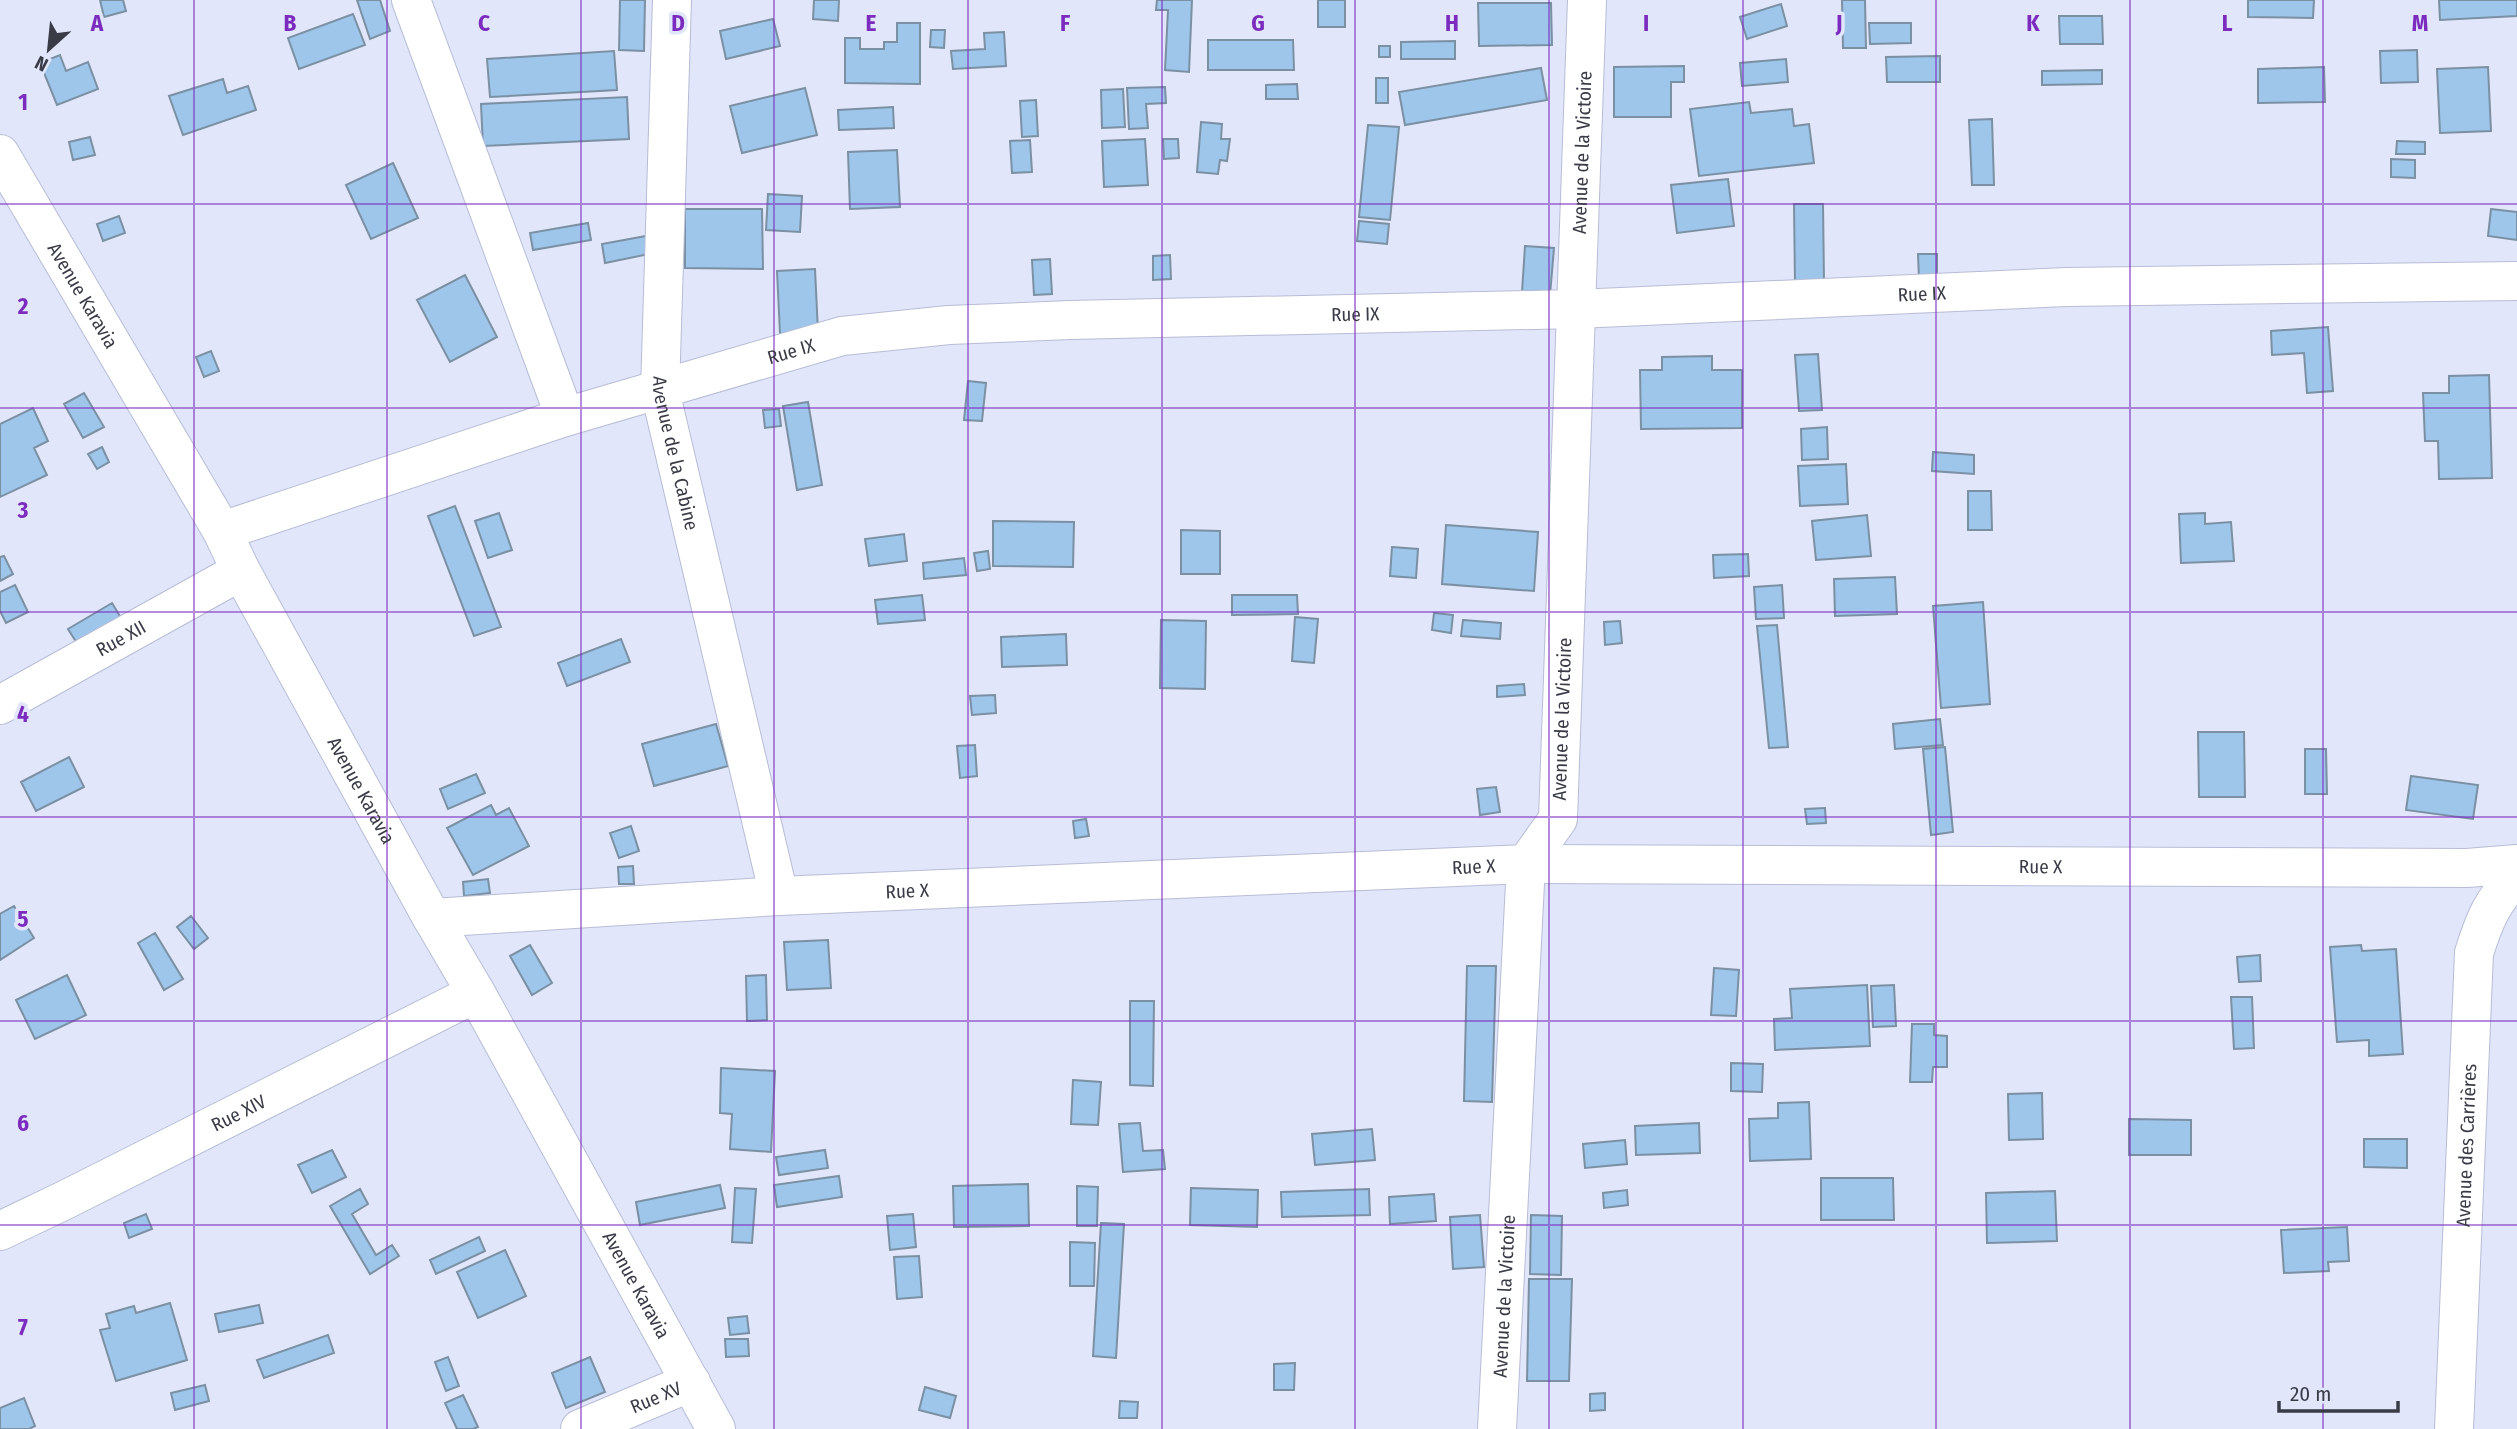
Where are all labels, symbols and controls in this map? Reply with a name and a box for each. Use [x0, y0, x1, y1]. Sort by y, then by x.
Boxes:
text: A [90, 9, 104, 37]
text: B [284, 9, 297, 37]
text: C [478, 9, 490, 37]
text: D [671, 9, 685, 37]
text: E [866, 9, 877, 37]
text: F [1060, 9, 1070, 37]
text: G [1251, 9, 1265, 37]
text: H [1445, 9, 1459, 37]
text: I [1643, 9, 1649, 37]
text: J [1835, 9, 1842, 37]
text: K [2026, 9, 2040, 37]
text: L [2222, 9, 2233, 37]
text: M [2412, 9, 2428, 37]
north arrow [14, 14, 84, 84]
text: N [31, 51, 52, 77]
street label: Avenue de la Victoire [1568, 70, 1596, 234]
text: 1 [18, 88, 28, 116]
street label: Avenue Karavia [43, 239, 123, 352]
street label: Rue IX [1897, 281, 1947, 307]
text: 2 [17, 292, 29, 320]
street label: Rue IX [1331, 302, 1380, 326]
street label: Rue IX [765, 333, 818, 369]
street label: Avenue de la Cabine [648, 376, 703, 532]
text: 3 [17, 496, 29, 524]
street label: Rue XII [92, 615, 150, 661]
street label: Avenue de la Victoire [1548, 637, 1576, 801]
text: 4 [17, 700, 29, 728]
street label: Avenue Karavia [323, 733, 400, 848]
street label: Rue X [1451, 854, 1497, 879]
street label: Rue X [2019, 855, 2063, 878]
street label: Rue X [885, 879, 930, 903]
text: 5 [17, 905, 29, 933]
street label: Avenue des Carrières [2451, 1063, 2481, 1228]
street label: Rue XIV [207, 1090, 270, 1137]
text: 6 [17, 1109, 29, 1137]
street label: Avenue de la Victoire [1489, 1214, 1520, 1378]
street label: Avenue Karavia [598, 1228, 675, 1343]
text: 7 [18, 1313, 28, 1341]
scale bar [2279, 1370, 2398, 1414]
street label: Rue XV [627, 1376, 685, 1418]
text: 20 m [2290, 1381, 2331, 1407]

